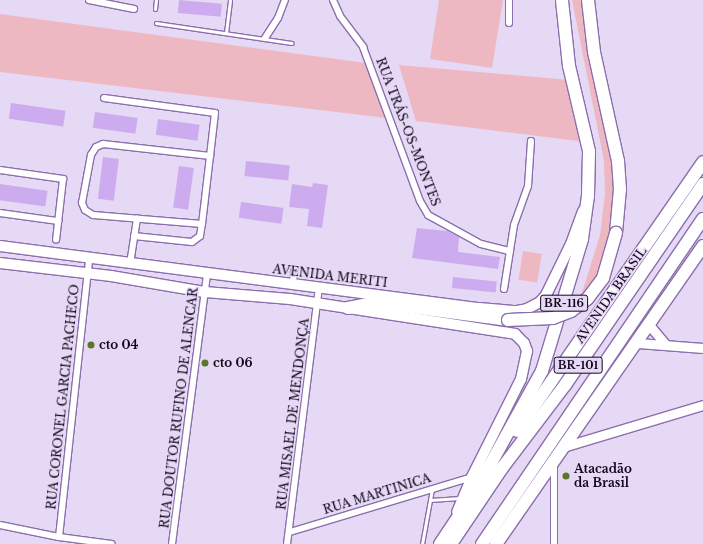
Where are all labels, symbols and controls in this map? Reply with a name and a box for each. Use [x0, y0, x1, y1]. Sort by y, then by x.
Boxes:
street label: RUA TRÁS-OS-MONTES [373, 55, 443, 209]
street label: AVENIDA BRASIL [572, 244, 650, 346]
street label: AVENIDA MERITI [272, 262, 388, 290]
street label: RUA CORONEL GARCIA PACHECO [44, 283, 82, 511]
street label: RUA DOUTOR RUFINO DE ALENCAR [157, 286, 201, 530]
road number: BR-116 [540, 294, 588, 312]
street label: RUA MISAEL DE MENDONÇA [274, 317, 312, 511]
place label: cto 04 [99, 338, 138, 352]
marker: cto 04 [86, 340, 96, 350]
place label: cto 06 [213, 356, 253, 370]
road number: BR-101 [553, 356, 603, 374]
marker: cto 06 [200, 358, 210, 368]
place label: Atacadão da Brasil [574, 462, 632, 490]
street label: RUA MARTINICA [321, 471, 433, 517]
marker: Atacadão da Brasil [561, 471, 571, 481]

